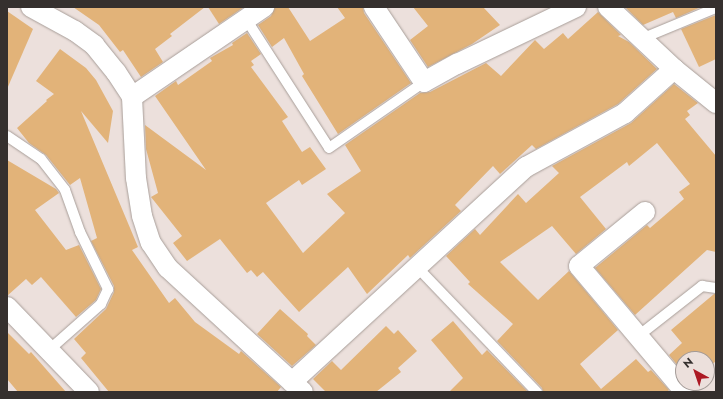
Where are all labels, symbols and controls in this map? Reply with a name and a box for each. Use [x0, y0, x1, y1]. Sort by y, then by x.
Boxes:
north arrow [675, 351, 715, 391]
text: N [679, 354, 696, 372]

